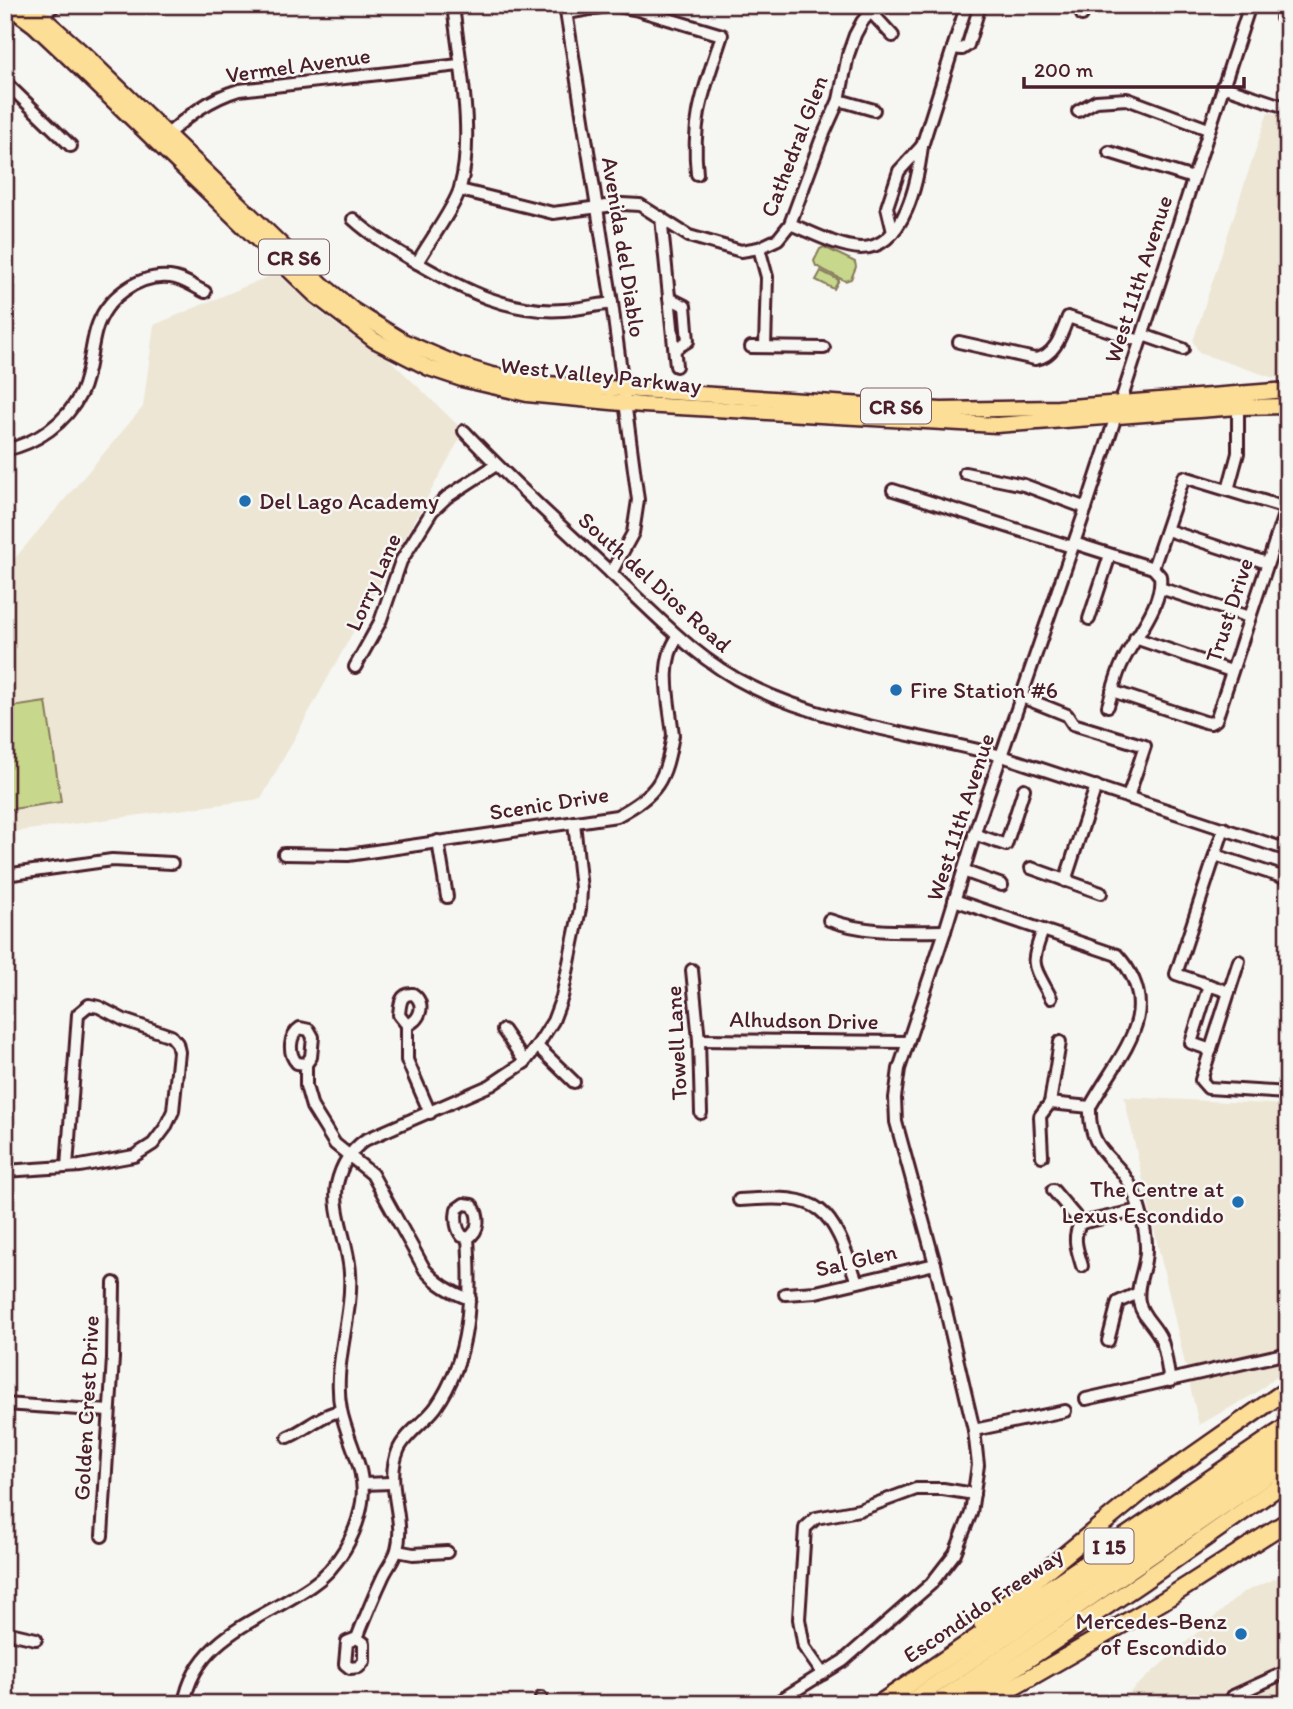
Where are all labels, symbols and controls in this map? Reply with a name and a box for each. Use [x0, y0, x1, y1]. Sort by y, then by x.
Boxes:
street label: Vermel Avenue [224, 41, 372, 89]
scale bar [1024, 46, 1244, 90]
text: 200 m [1034, 57, 1094, 82]
street label: Cathedral Glen [754, 71, 834, 221]
street label: Avenida del Diablo [596, 155, 652, 339]
street label: West 11th Avenue [1098, 192, 1178, 366]
road number: CR S6 [259, 240, 329, 274]
street label: West Valley Parkway [499, 351, 703, 399]
road number: CR S6 [861, 388, 931, 424]
place label: Del Lago Academy [259, 487, 439, 515]
marker: Del Lago Academy [237, 493, 253, 509]
street label: South del Dios Road [573, 506, 738, 659]
street label: Lorry Lane [339, 529, 407, 635]
street label: Trust Drive [1199, 554, 1259, 666]
place label: Fire Station #6 [910, 676, 1058, 704]
marker: Fire Station #6 [888, 682, 904, 698]
street label: West 11th Avenue [920, 730, 1000, 904]
street label: Scenic Drive [487, 780, 611, 826]
street label: Towell Lane [659, 985, 693, 1101]
street label: Alhudson Drive [729, 1005, 879, 1035]
place label: The Centre at Lexus Escondido [1062, 1175, 1224, 1229]
marker: The Centre at Lexus Escondido [1230, 1194, 1246, 1210]
street label: Sal Glen [812, 1237, 900, 1283]
street label: Golden Crest Drive [67, 1315, 105, 1501]
road number: I 15 [1084, 1528, 1134, 1564]
street label: Escondido Freeway [898, 1541, 1069, 1669]
place label: Mercedes-Benz of Escondido [1076, 1607, 1227, 1661]
marker: Mercedes-Benz of Escondido [1233, 1626, 1249, 1642]

